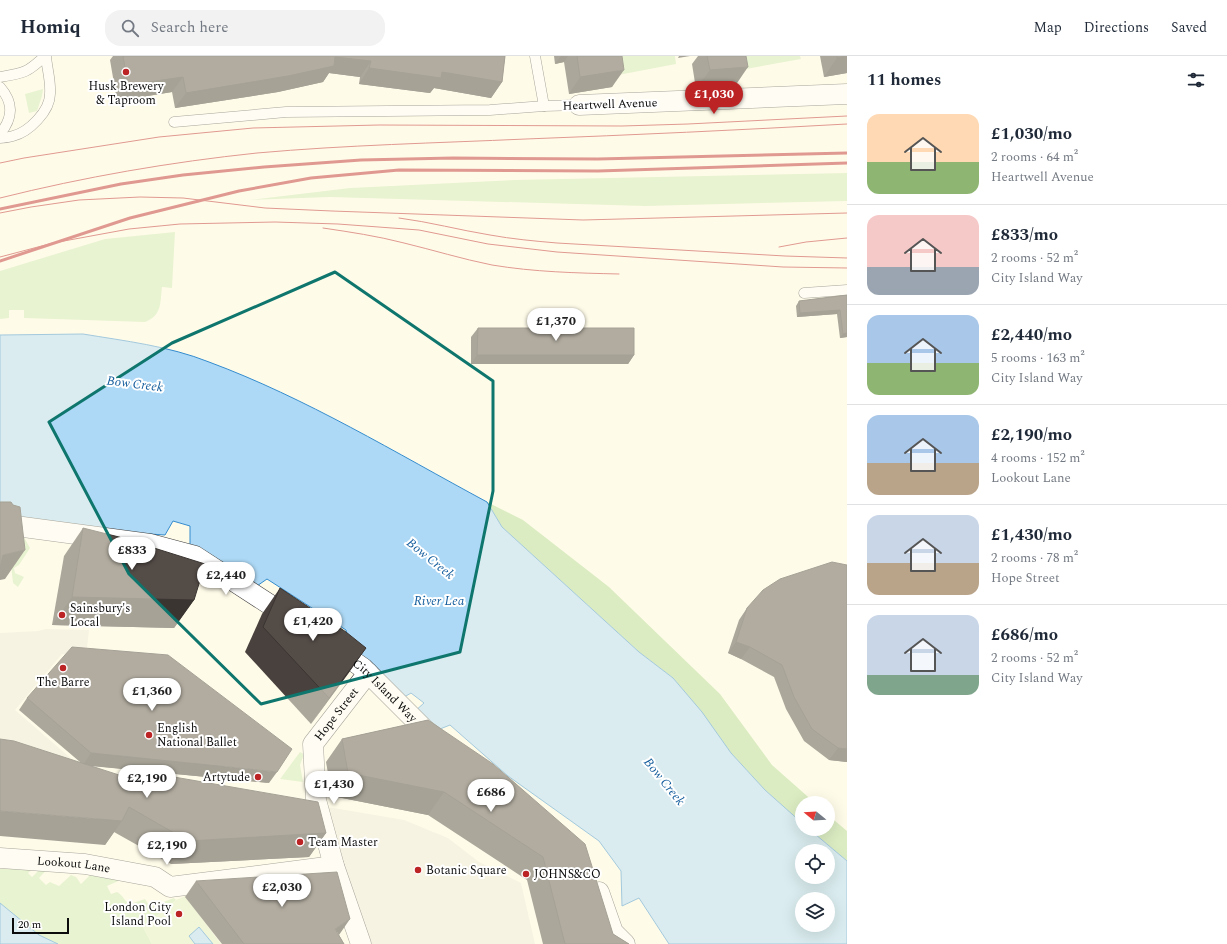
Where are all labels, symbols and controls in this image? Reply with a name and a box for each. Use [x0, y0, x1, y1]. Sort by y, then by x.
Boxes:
search box [105, 10, 385, 46]
text: Homiq [20, 13, 81, 42]
text: Search here [151, 16, 228, 39]
icon: search [119, 17, 141, 39]
text: Map [1034, 17, 1062, 38]
text: Directions [1084, 17, 1149, 38]
text: Saved [1171, 17, 1207, 38]
marker: Husk Brewery & Taproom [121, 67, 131, 77]
text: 11 homes [867, 67, 941, 93]
icon: filters [1185, 69, 1207, 91]
place label: Husk Brewery & Taproom [88, 77, 165, 110]
pin: £1,030 [681, 81, 747, 115]
text: £1,030 [694, 84, 734, 104]
street label: Heartwell Avenue [562, 93, 658, 116]
text: £1,030/mo [991, 121, 1072, 147]
icon: home [899, 130, 947, 178]
text: 2 rooms · 64 m² [991, 147, 1078, 167]
text: Heartwell Avenue [991, 167, 1094, 187]
text: £833/mo [991, 222, 1058, 248]
icon: home [899, 231, 947, 279]
text: 2 rooms · 52 m² [991, 248, 1078, 268]
text: City Island Way [991, 268, 1083, 288]
pin: £1,370 [523, 308, 589, 342]
text: £1,370 [536, 311, 576, 331]
text: £2,440/mo [991, 322, 1072, 348]
icon: home [899, 331, 947, 379]
text: 5 rooms · 163 m² [991, 348, 1085, 368]
text: City Island Way [991, 368, 1083, 388]
water label: Bow Creek [106, 371, 164, 397]
text: £2,190/mo [991, 422, 1072, 448]
icon: home [899, 431, 947, 479]
text: 4 rooms · 152 m² [991, 448, 1085, 468]
text: Lookout Lane [991, 468, 1071, 488]
text: £1,430/mo [991, 522, 1072, 548]
icon: home [899, 531, 947, 579]
water label: Bow Creek [402, 533, 459, 584]
pin: £833 [108, 537, 156, 571]
text: £833 [117, 540, 147, 560]
text: 2 rooms · 78 m² [991, 548, 1078, 568]
pin: £2,440 [193, 562, 259, 596]
text: £2,440 [206, 565, 246, 585]
text: Hope Street [991, 568, 1060, 588]
water label: River Lea [414, 591, 465, 611]
place label: Sainsbury's Local [70, 599, 130, 632]
pin: £1,420 [280, 608, 346, 642]
marker: Sainsbury's Local [57, 610, 67, 620]
text: £1,420 [293, 611, 333, 631]
text: £686/mo [991, 622, 1058, 648]
icon: home [899, 631, 947, 679]
text: 2 rooms · 52 m² [991, 648, 1078, 668]
street label: City Island Way [348, 654, 422, 728]
marker: The Barre [58, 663, 68, 673]
text: City Island Way [991, 668, 1083, 688]
place label: The Barre [37, 673, 90, 692]
pin: £1,360 [119, 678, 185, 712]
text: £1,360 [132, 681, 172, 701]
street label: Hope Street [310, 683, 364, 745]
place label: English National Ballet [157, 719, 237, 752]
marker: English National Ballet [144, 730, 154, 740]
water label: Bow Creek [639, 753, 690, 810]
pin: £2,190 [114, 765, 180, 799]
text: £2,190 [127, 768, 167, 788]
place label: Artytude [203, 768, 250, 787]
pin: £1,430 [301, 771, 367, 805]
marker: Artytude [253, 772, 263, 782]
text: £1,430 [314, 774, 354, 794]
pin: £686 [467, 779, 515, 813]
text: £686 [476, 782, 506, 802]
north arrow [795, 796, 835, 836]
map controls [795, 796, 835, 932]
pin: £2,190 [134, 832, 200, 866]
place label: Team Master [308, 833, 378, 852]
text: £2,190 [147, 835, 187, 855]
marker: Team Master [295, 837, 305, 847]
button: locate [795, 844, 835, 884]
street label: Lookout Lane [36, 852, 112, 879]
place label: Botanic Square [426, 861, 507, 880]
marker: Botanic Square [413, 865, 423, 875]
place label: JOHNS&CO [534, 865, 601, 884]
marker: JOHNS&CO [521, 869, 531, 879]
pin: £2,030 [249, 874, 315, 908]
text: £2,030 [262, 877, 302, 897]
button: layers [795, 892, 835, 932]
place label: London City Island Pool [104, 898, 172, 931]
marker: London City Island Pool [174, 909, 184, 919]
scale bar [12, 916, 69, 935]
text: 20 m [18, 916, 41, 933]

